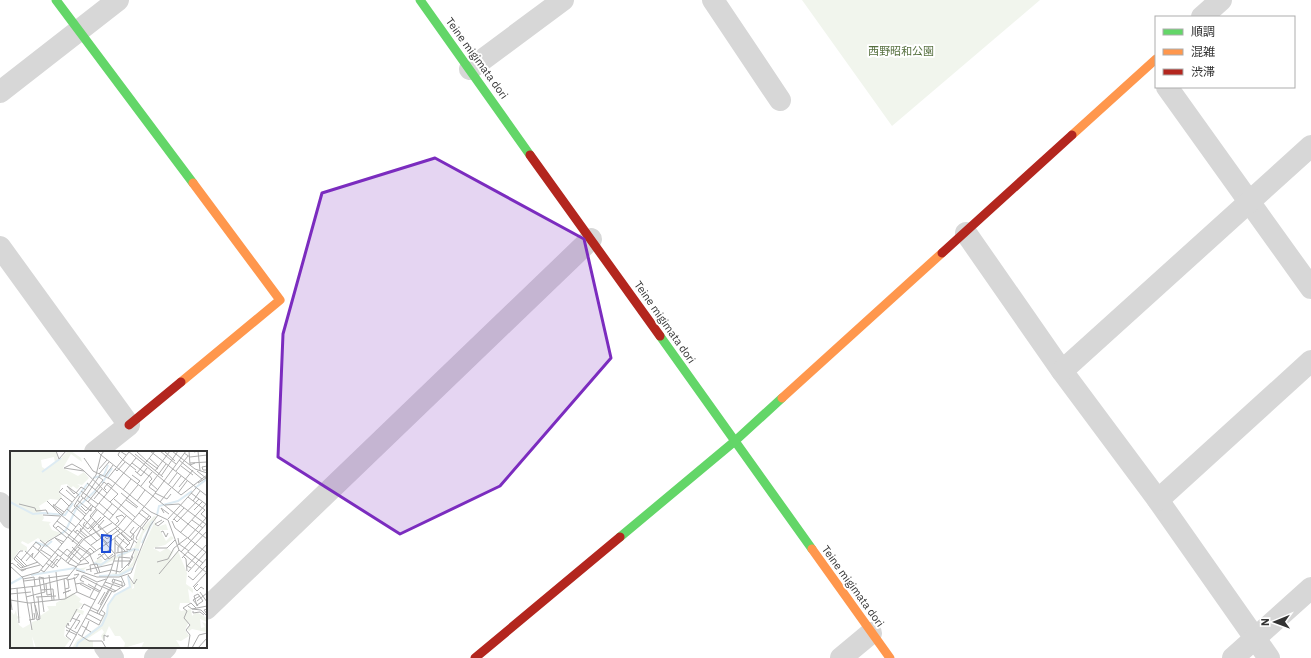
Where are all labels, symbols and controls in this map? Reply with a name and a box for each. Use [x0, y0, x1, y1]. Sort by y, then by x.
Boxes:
street label: Teine migimata dori [443, 15, 511, 101]
legend [1155, 16, 1295, 88]
text: 順調 [1191, 24, 1215, 39]
park label: 西野昭和公園 [868, 44, 934, 58]
text: 混雑 [1191, 44, 1215, 59]
text: 渋滞 [1191, 64, 1215, 79]
street label: Teine migimata dori [631, 278, 699, 366]
inset map [10, 451, 207, 648]
street label: Teine migimata dori [819, 543, 887, 629]
north arrow [1255, 602, 1295, 642]
text: N [1258, 618, 1272, 626]

